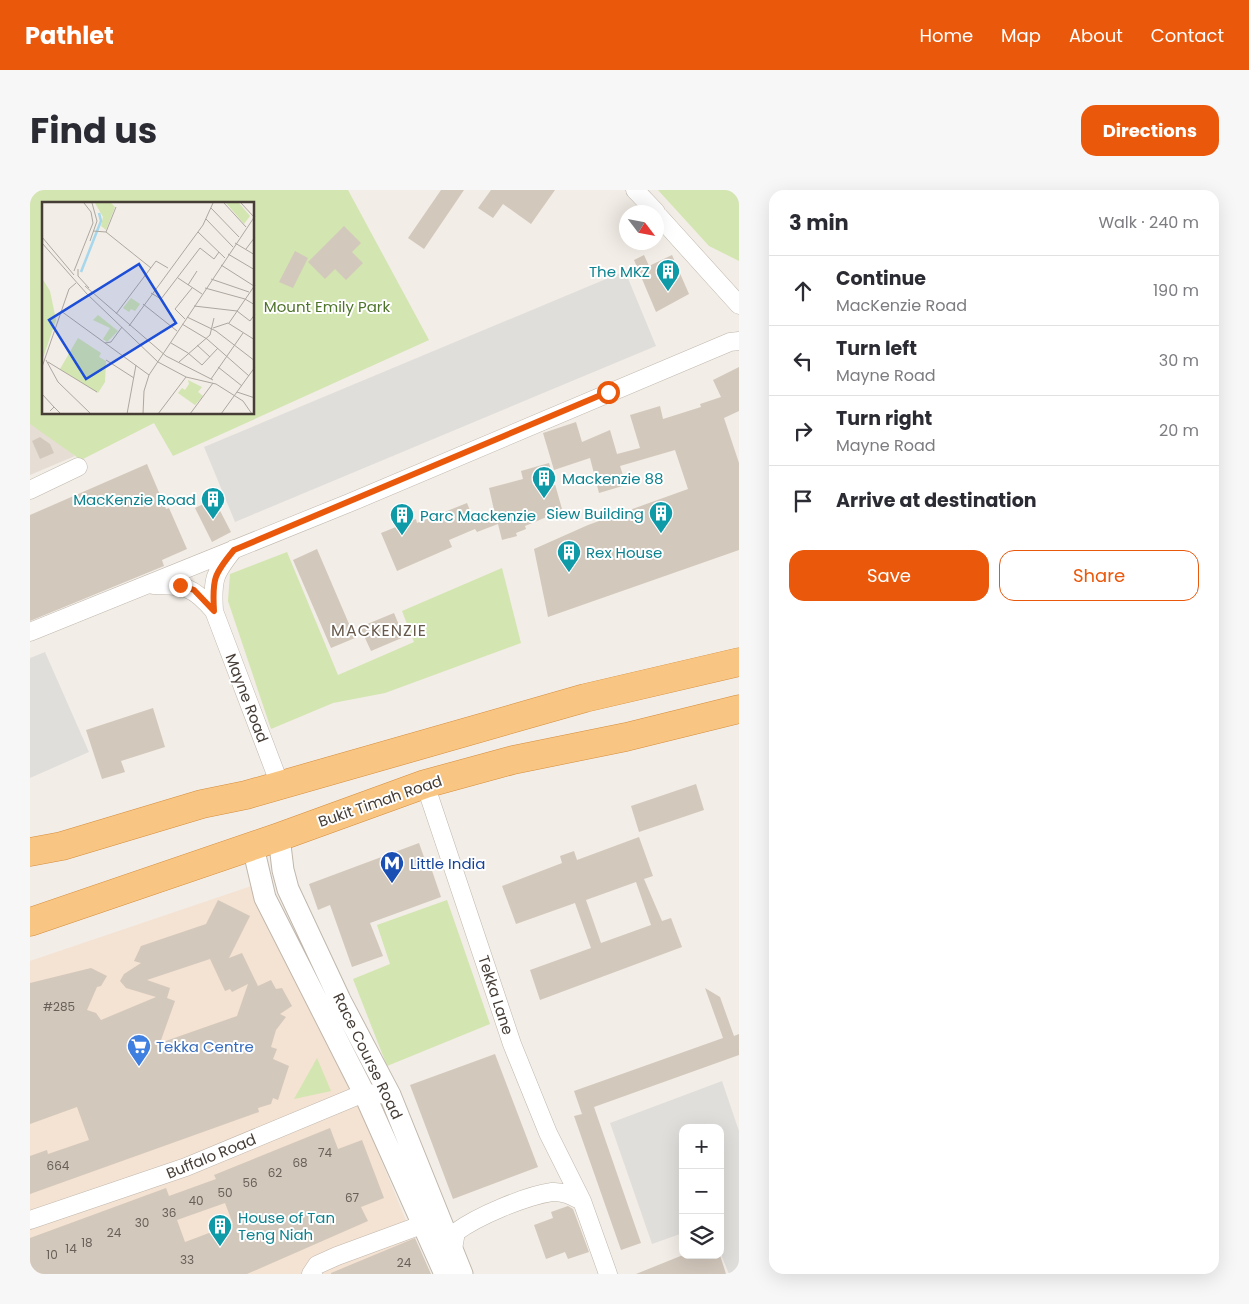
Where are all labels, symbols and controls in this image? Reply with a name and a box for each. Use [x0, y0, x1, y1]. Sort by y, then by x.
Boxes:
text: Pathlet [25, 19, 114, 52]
text: Home [919, 23, 973, 48]
text: Map [1001, 23, 1041, 48]
text: About [1069, 23, 1123, 48]
text: Contact [1151, 23, 1224, 48]
button: Directions [1081, 105, 1219, 156]
text: Find us [30, 106, 157, 155]
inset map [42, 202, 255, 415]
north arrow [619, 205, 664, 250]
text: 3 min [789, 208, 849, 237]
text: Walk · 240 m [1098, 211, 1199, 234]
building icon: The MKZ [655, 258, 681, 292]
place label: The MKZ [589, 261, 650, 282]
text: Continue [836, 265, 926, 292]
icon: ahead [789, 277, 817, 305]
text: 190 m [1153, 279, 1199, 302]
text: MacKenzie Road [836, 294, 967, 317]
park label: Mount Emily Park [264, 296, 390, 317]
text: Turn left [836, 335, 917, 362]
icon: left [789, 347, 817, 375]
text: 30 m [1159, 349, 1199, 372]
text: Mayne Road [836, 364, 936, 387]
route start [597, 381, 620, 404]
text: Turn right [836, 405, 932, 432]
icon: right [789, 417, 817, 445]
text: 20 m [1159, 419, 1199, 442]
text: Mayne Road [836, 434, 936, 457]
building icon: Mackenzie 88 [531, 465, 557, 499]
place label: Mackenzie 88 [562, 468, 664, 489]
building icon: MacKenzie Road [200, 486, 226, 520]
icon: arrive [789, 487, 817, 515]
text: Arrive at destination [836, 487, 1037, 514]
place label: MacKenzie Road [73, 489, 196, 510]
building icon: Siew Building [648, 500, 674, 534]
building icon: Parc Mackenzie [389, 502, 415, 536]
place label: Siew Building [546, 503, 644, 524]
place label: Parc Mackenzie [420, 505, 536, 526]
building icon: Rex House [556, 539, 582, 573]
place label: Rex House [586, 542, 662, 563]
button: Save [789, 550, 989, 601]
button: Share [999, 550, 1199, 601]
route end [169, 574, 192, 597]
district label: MACKENZIE [331, 619, 427, 642]
street label: Mayne Road [220, 651, 274, 745]
street label: Bukit Timah Road [315, 770, 445, 832]
metro station icon: Little India [379, 850, 405, 884]
place label: Little India [410, 853, 485, 874]
street label: Tekka Lane [473, 953, 519, 1037]
street label: Race Course Road [328, 989, 408, 1123]
house number: #285 [43, 998, 75, 1015]
supermarket icon: Tekka Centre [126, 1033, 152, 1067]
place label: Tekka Centre [156, 1036, 254, 1057]
map controls [679, 1124, 724, 1259]
button: + [679, 1124, 724, 1169]
street label: Buffalo Road [163, 1128, 259, 1184]
house number: 74 [318, 1144, 332, 1161]
house number: 68 [292, 1154, 308, 1171]
house number: 664 [47, 1157, 70, 1174]
house number: 62 [268, 1164, 282, 1181]
button: − [679, 1169, 724, 1214]
house number: 56 [242, 1174, 258, 1191]
house number: 50 [217, 1184, 233, 1201]
house number: 67 [345, 1189, 360, 1206]
house number: 40 [188, 1192, 204, 1209]
house number: 36 [162, 1204, 176, 1221]
place label: House of Tan Teng Niah [238, 1207, 335, 1245]
building icon: House of Tan Teng Niah [207, 1213, 233, 1247]
house number: 30 [135, 1214, 149, 1231]
button: layers [679, 1214, 724, 1259]
house number: 24 [107, 1224, 122, 1241]
house number: 18 [81, 1234, 93, 1251]
house number: 14 [65, 1240, 77, 1257]
house number: 10 [46, 1246, 58, 1263]
house number: 33 [180, 1251, 194, 1268]
house number: 24 [397, 1254, 412, 1271]

